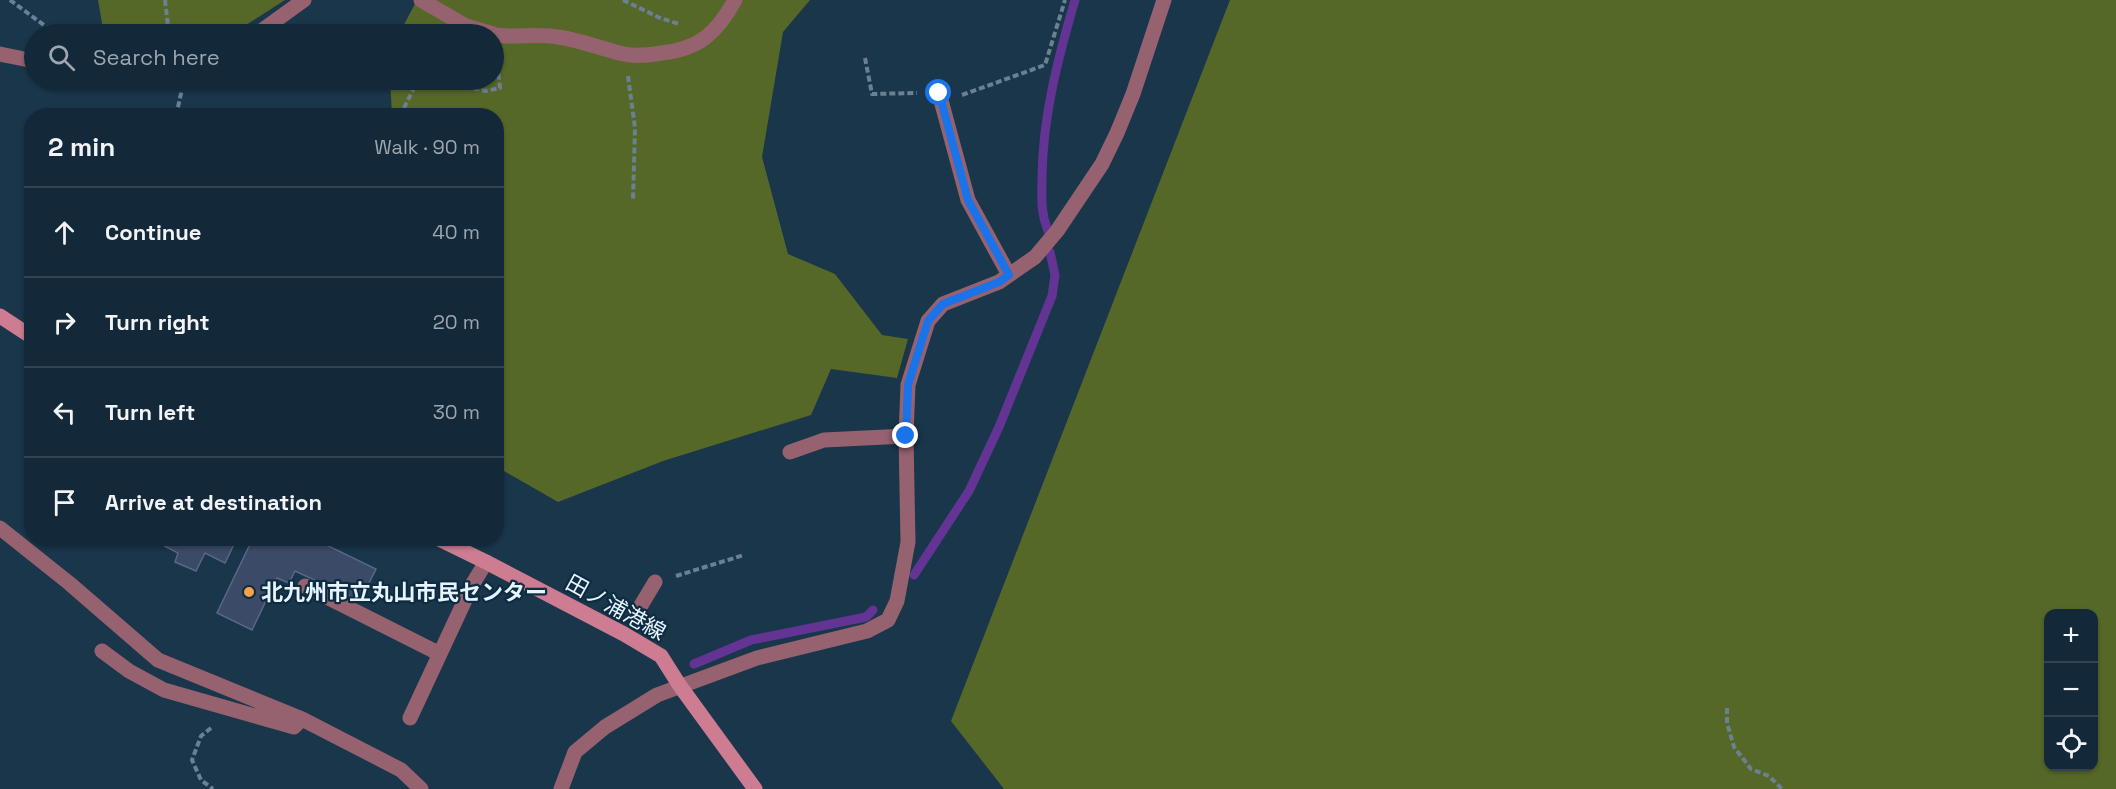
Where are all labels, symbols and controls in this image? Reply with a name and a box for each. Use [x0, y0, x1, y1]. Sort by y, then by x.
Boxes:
search box [24, 24, 504, 90]
icon: search [45, 41, 78, 74]
text: Search here [93, 43, 220, 71]
route start [925, 79, 951, 105]
text: 2 min [48, 130, 115, 164]
text: Walk · 90 m [374, 134, 480, 160]
icon: ahead [48, 216, 81, 249]
text: Continue [105, 218, 201, 246]
text: 40 m [432, 219, 480, 245]
icon: right [48, 306, 81, 339]
text: Turn right [105, 308, 210, 336]
text: 20 m [433, 309, 480, 335]
icon: left [48, 396, 81, 429]
text: Turn left [105, 398, 195, 426]
text: 30 m [433, 399, 480, 425]
route end [892, 422, 918, 448]
icon: arrive [48, 486, 81, 519]
text: Arrive at destination [105, 488, 322, 516]
street label: 田ノ浦港線 [561, 568, 671, 646]
place label: 北九州市立丸山市民センター [261, 578, 547, 606]
marker: 北九州市立丸山市民センター [242, 585, 256, 599]
map controls [2044, 609, 2098, 771]
button: + [2044, 609, 2098, 663]
button: − [2044, 663, 2098, 717]
button: locate [2044, 717, 2098, 771]

